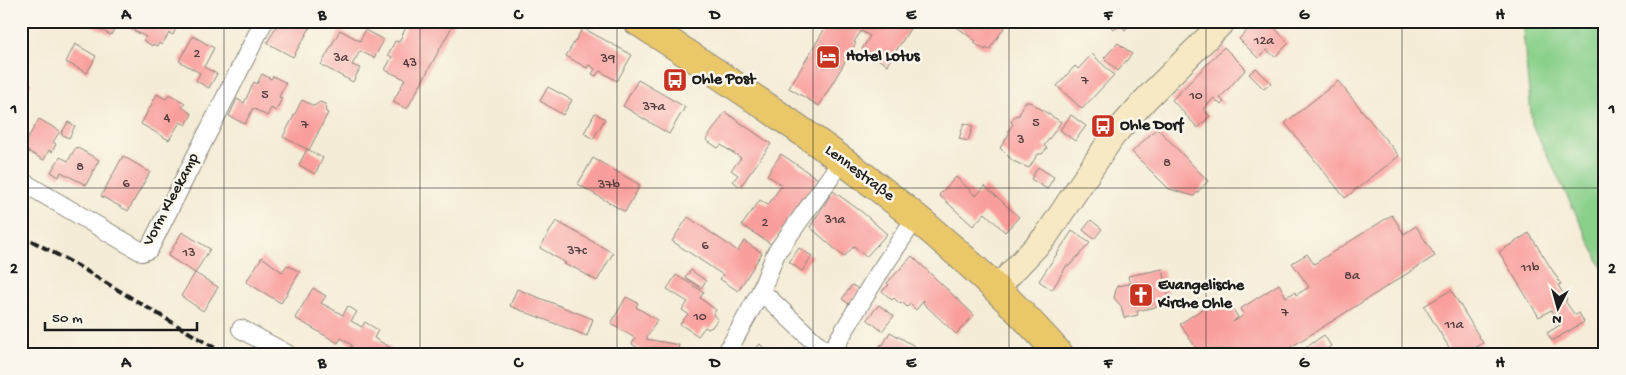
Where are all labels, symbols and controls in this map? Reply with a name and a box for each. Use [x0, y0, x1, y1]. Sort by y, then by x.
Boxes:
text: A [120, 7, 132, 26]
text: B [317, 7, 327, 26]
text: C [513, 7, 524, 26]
text: D [708, 7, 721, 26]
text: E [906, 7, 917, 26]
text: F [1103, 7, 1114, 26]
text: G [1299, 7, 1310, 26]
text: H [1495, 7, 1505, 26]
house number: 12a [1253, 33, 1275, 50]
hotel icon: Hotel Lotus [815, 44, 841, 70]
house number: 2 [194, 46, 201, 63]
place label: Hotel Lotus [846, 48, 921, 67]
house number: 3a [332, 50, 350, 67]
house number: 39 [600, 51, 615, 68]
house number: 43 [403, 55, 417, 72]
bus stop icon: Ohle Post [662, 67, 688, 93]
place label: Ohle Post [692, 71, 757, 90]
house number: 7 [1080, 73, 1089, 90]
house number: 5 [261, 87, 269, 104]
house number: 10 [1188, 88, 1203, 105]
house number: 37a [642, 99, 666, 116]
text: 1 [10, 101, 17, 120]
text: 1 [1608, 101, 1615, 120]
house number: 4 [164, 110, 171, 127]
bus stop icon: Ohle Dorf [1090, 113, 1116, 139]
house number: 5 [1032, 115, 1040, 132]
place label: Ohle Dorf [1120, 116, 1185, 136]
house number: 7 [300, 117, 309, 134]
house number: 3 [1016, 132, 1025, 149]
street label: Lennestraße [820, 142, 898, 207]
street label: Vorm Kleekamp [139, 150, 204, 250]
house number: 8 [1163, 155, 1171, 172]
house number: 8 [76, 159, 84, 176]
house number: 6 [122, 176, 130, 193]
house number: 37b [597, 177, 621, 194]
house number: 31a [824, 212, 847, 229]
house number: 2 [762, 215, 769, 232]
house number: 6 [701, 238, 709, 255]
house number: 37c [566, 243, 588, 260]
house number: 13 [182, 245, 195, 262]
house number: 11b [1520, 260, 1540, 277]
text: 2 [10, 261, 18, 280]
text: 2 [1608, 261, 1616, 280]
house number: 8a [1344, 268, 1361, 285]
place label: Evangelische Kirche Ohle [1157, 277, 1245, 314]
church icon: Evangelische Kirche Ohle [1128, 282, 1154, 308]
north arrow [1534, 282, 1584, 332]
scale bar [45, 300, 198, 332]
house number: 7 [1280, 305, 1289, 322]
house number: 10 [692, 309, 707, 326]
text: 50 m [52, 310, 83, 328]
text: N [1551, 310, 1562, 327]
house number: 11a [1443, 317, 1465, 334]
text: A [120, 355, 132, 374]
text: B [317, 355, 327, 374]
text: C [513, 355, 524, 374]
text: D [708, 355, 721, 374]
text: E [906, 355, 917, 374]
text: F [1103, 355, 1114, 374]
text: G [1299, 355, 1310, 374]
text: H [1495, 355, 1505, 374]

